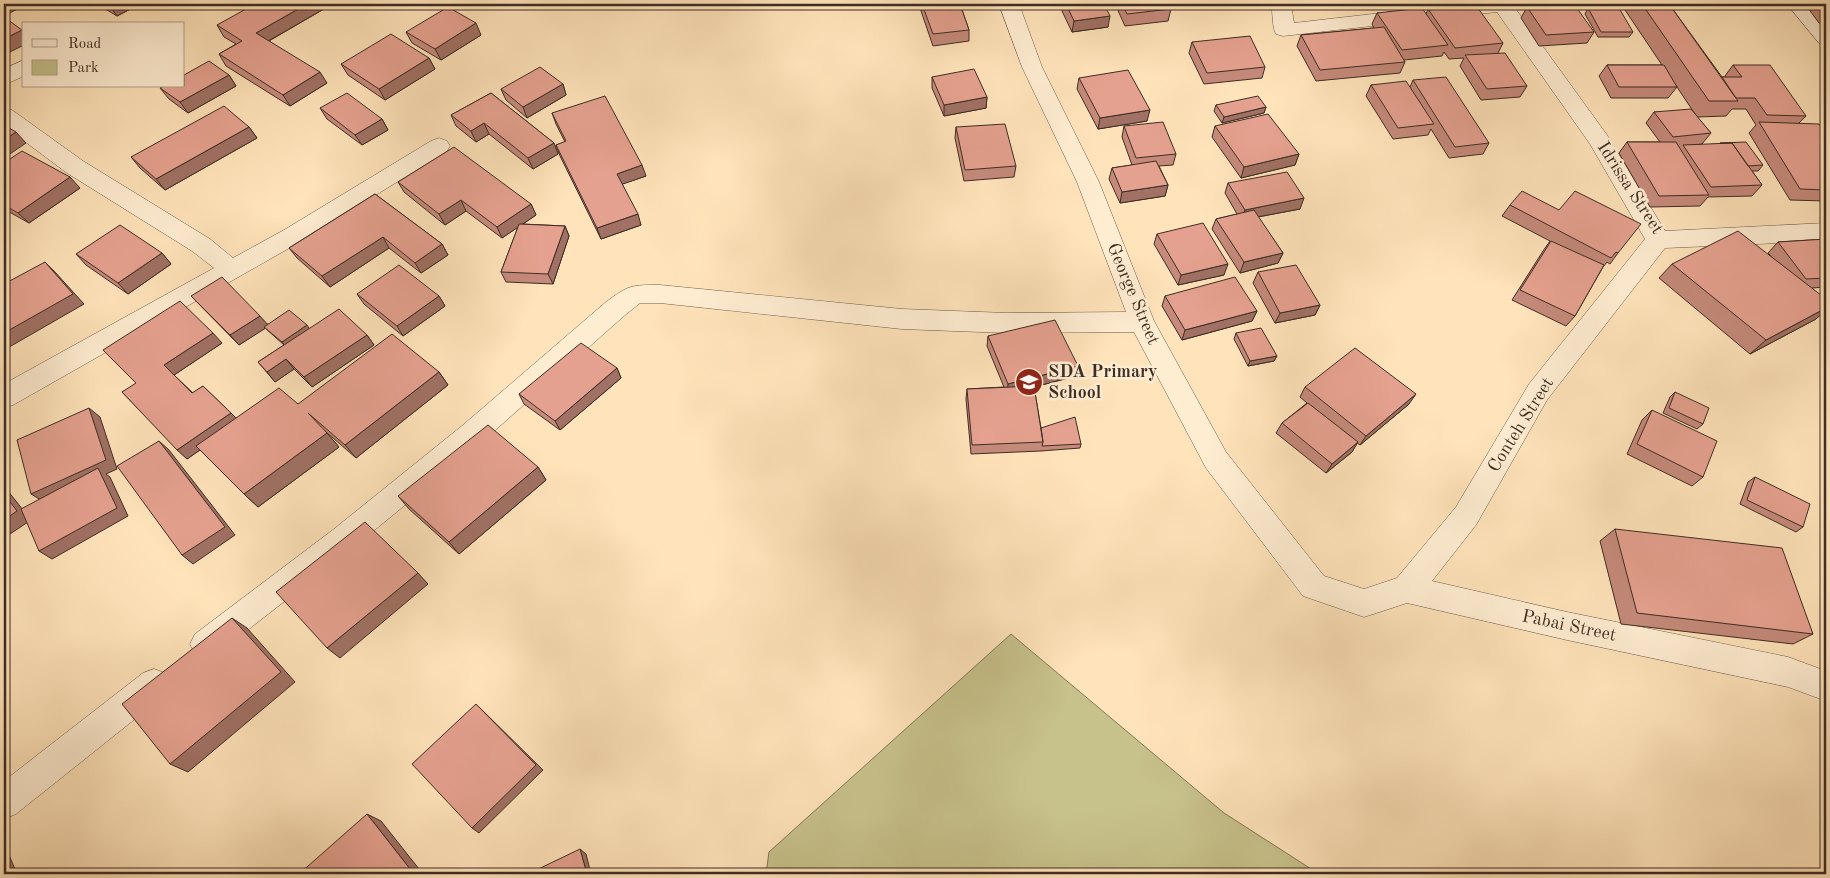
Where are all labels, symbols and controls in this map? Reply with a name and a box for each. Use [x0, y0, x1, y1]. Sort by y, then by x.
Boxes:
legend [22, 22, 185, 88]
text: Road [68, 37, 102, 52]
text: Park [68, 61, 99, 76]
street label: Idrissa Street [1594, 139, 1666, 237]
street label: George Street [1104, 241, 1162, 347]
place label: SDA Primary School [1048, 363, 1157, 402]
school or university icon: SDA Primary School [1014, 367, 1044, 397]
street label: Conteh Street [1485, 375, 1557, 475]
street label: Pabai Street [1520, 607, 1618, 645]

